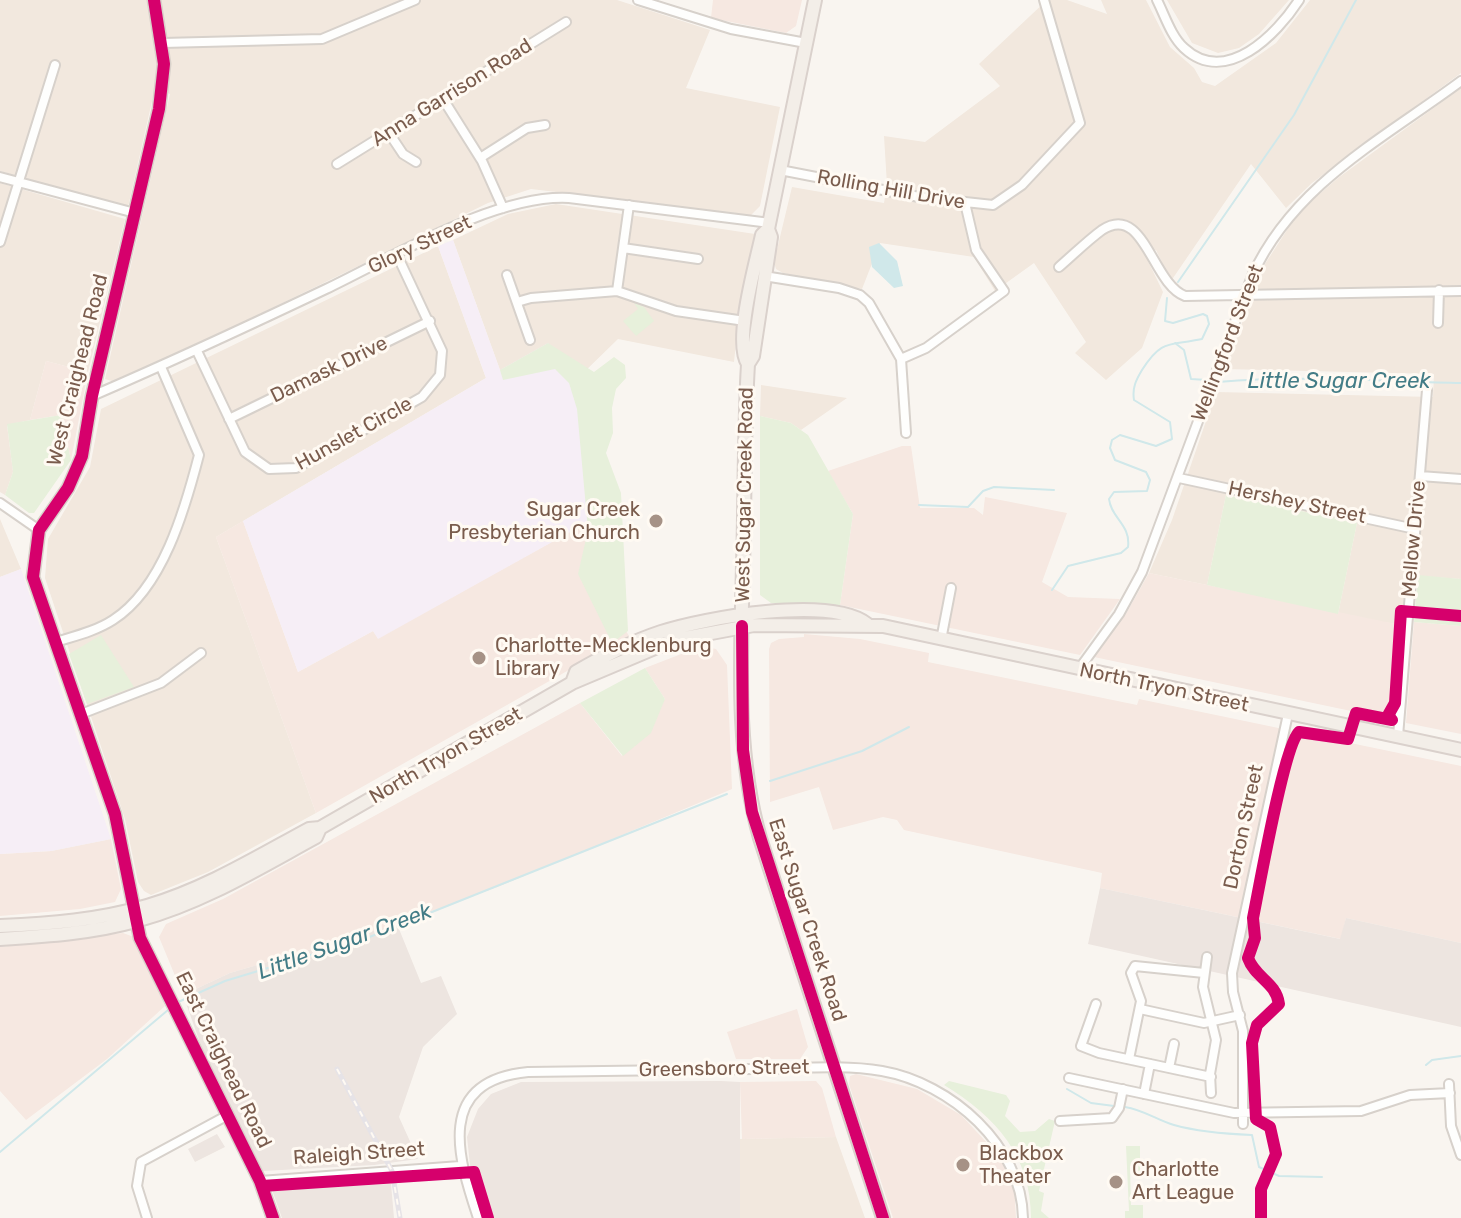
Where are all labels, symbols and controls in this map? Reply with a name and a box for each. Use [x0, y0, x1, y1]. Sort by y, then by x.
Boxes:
street label: Anna Garrison Road [367, 34, 537, 152]
street label: Rolling Hill Drive [815, 165, 967, 215]
street label: Glory Street [364, 211, 476, 279]
street label: Wellingford Street [1187, 261, 1269, 425]
street label: West Craighead Road [43, 272, 113, 468]
street label: Damask Drive [267, 331, 391, 409]
water label: Little Sugar Creek [1247, 369, 1431, 395]
street label: West Sugar Creek Road [731, 387, 759, 603]
street label: Hunslet Circle [291, 392, 417, 476]
street label: Hershey Street [1226, 477, 1368, 529]
street label: Mellow Drive [1397, 480, 1431, 598]
place label: Sugar Creek Presbyterian Church [448, 498, 640, 545]
marker: Sugar Creek Presbyterian Church [647, 512, 665, 530]
place label: Charlotte-Mecklenburg Library [495, 634, 712, 681]
marker: Charlotte-Mecklenburg Library [470, 649, 488, 667]
street label: North Tryon Street [1077, 658, 1251, 718]
street label: North Tryon Street [365, 702, 527, 810]
street label: Dorton Street [1219, 762, 1269, 892]
street label: East Sugar Creek Road [763, 816, 851, 1024]
water label: Little Sugar Creek [254, 898, 436, 986]
street label: East Craighead Road [170, 968, 276, 1152]
street label: Greensboro Street [638, 1056, 810, 1082]
street label: Raleigh Street [292, 1137, 426, 1171]
place label: Blackbox Theater [979, 1142, 1064, 1189]
marker: Blackbox Theater [954, 1156, 972, 1174]
place label: Charlotte Art League [1132, 1158, 1234, 1205]
marker: Charlotte Art League [1107, 1173, 1125, 1191]

